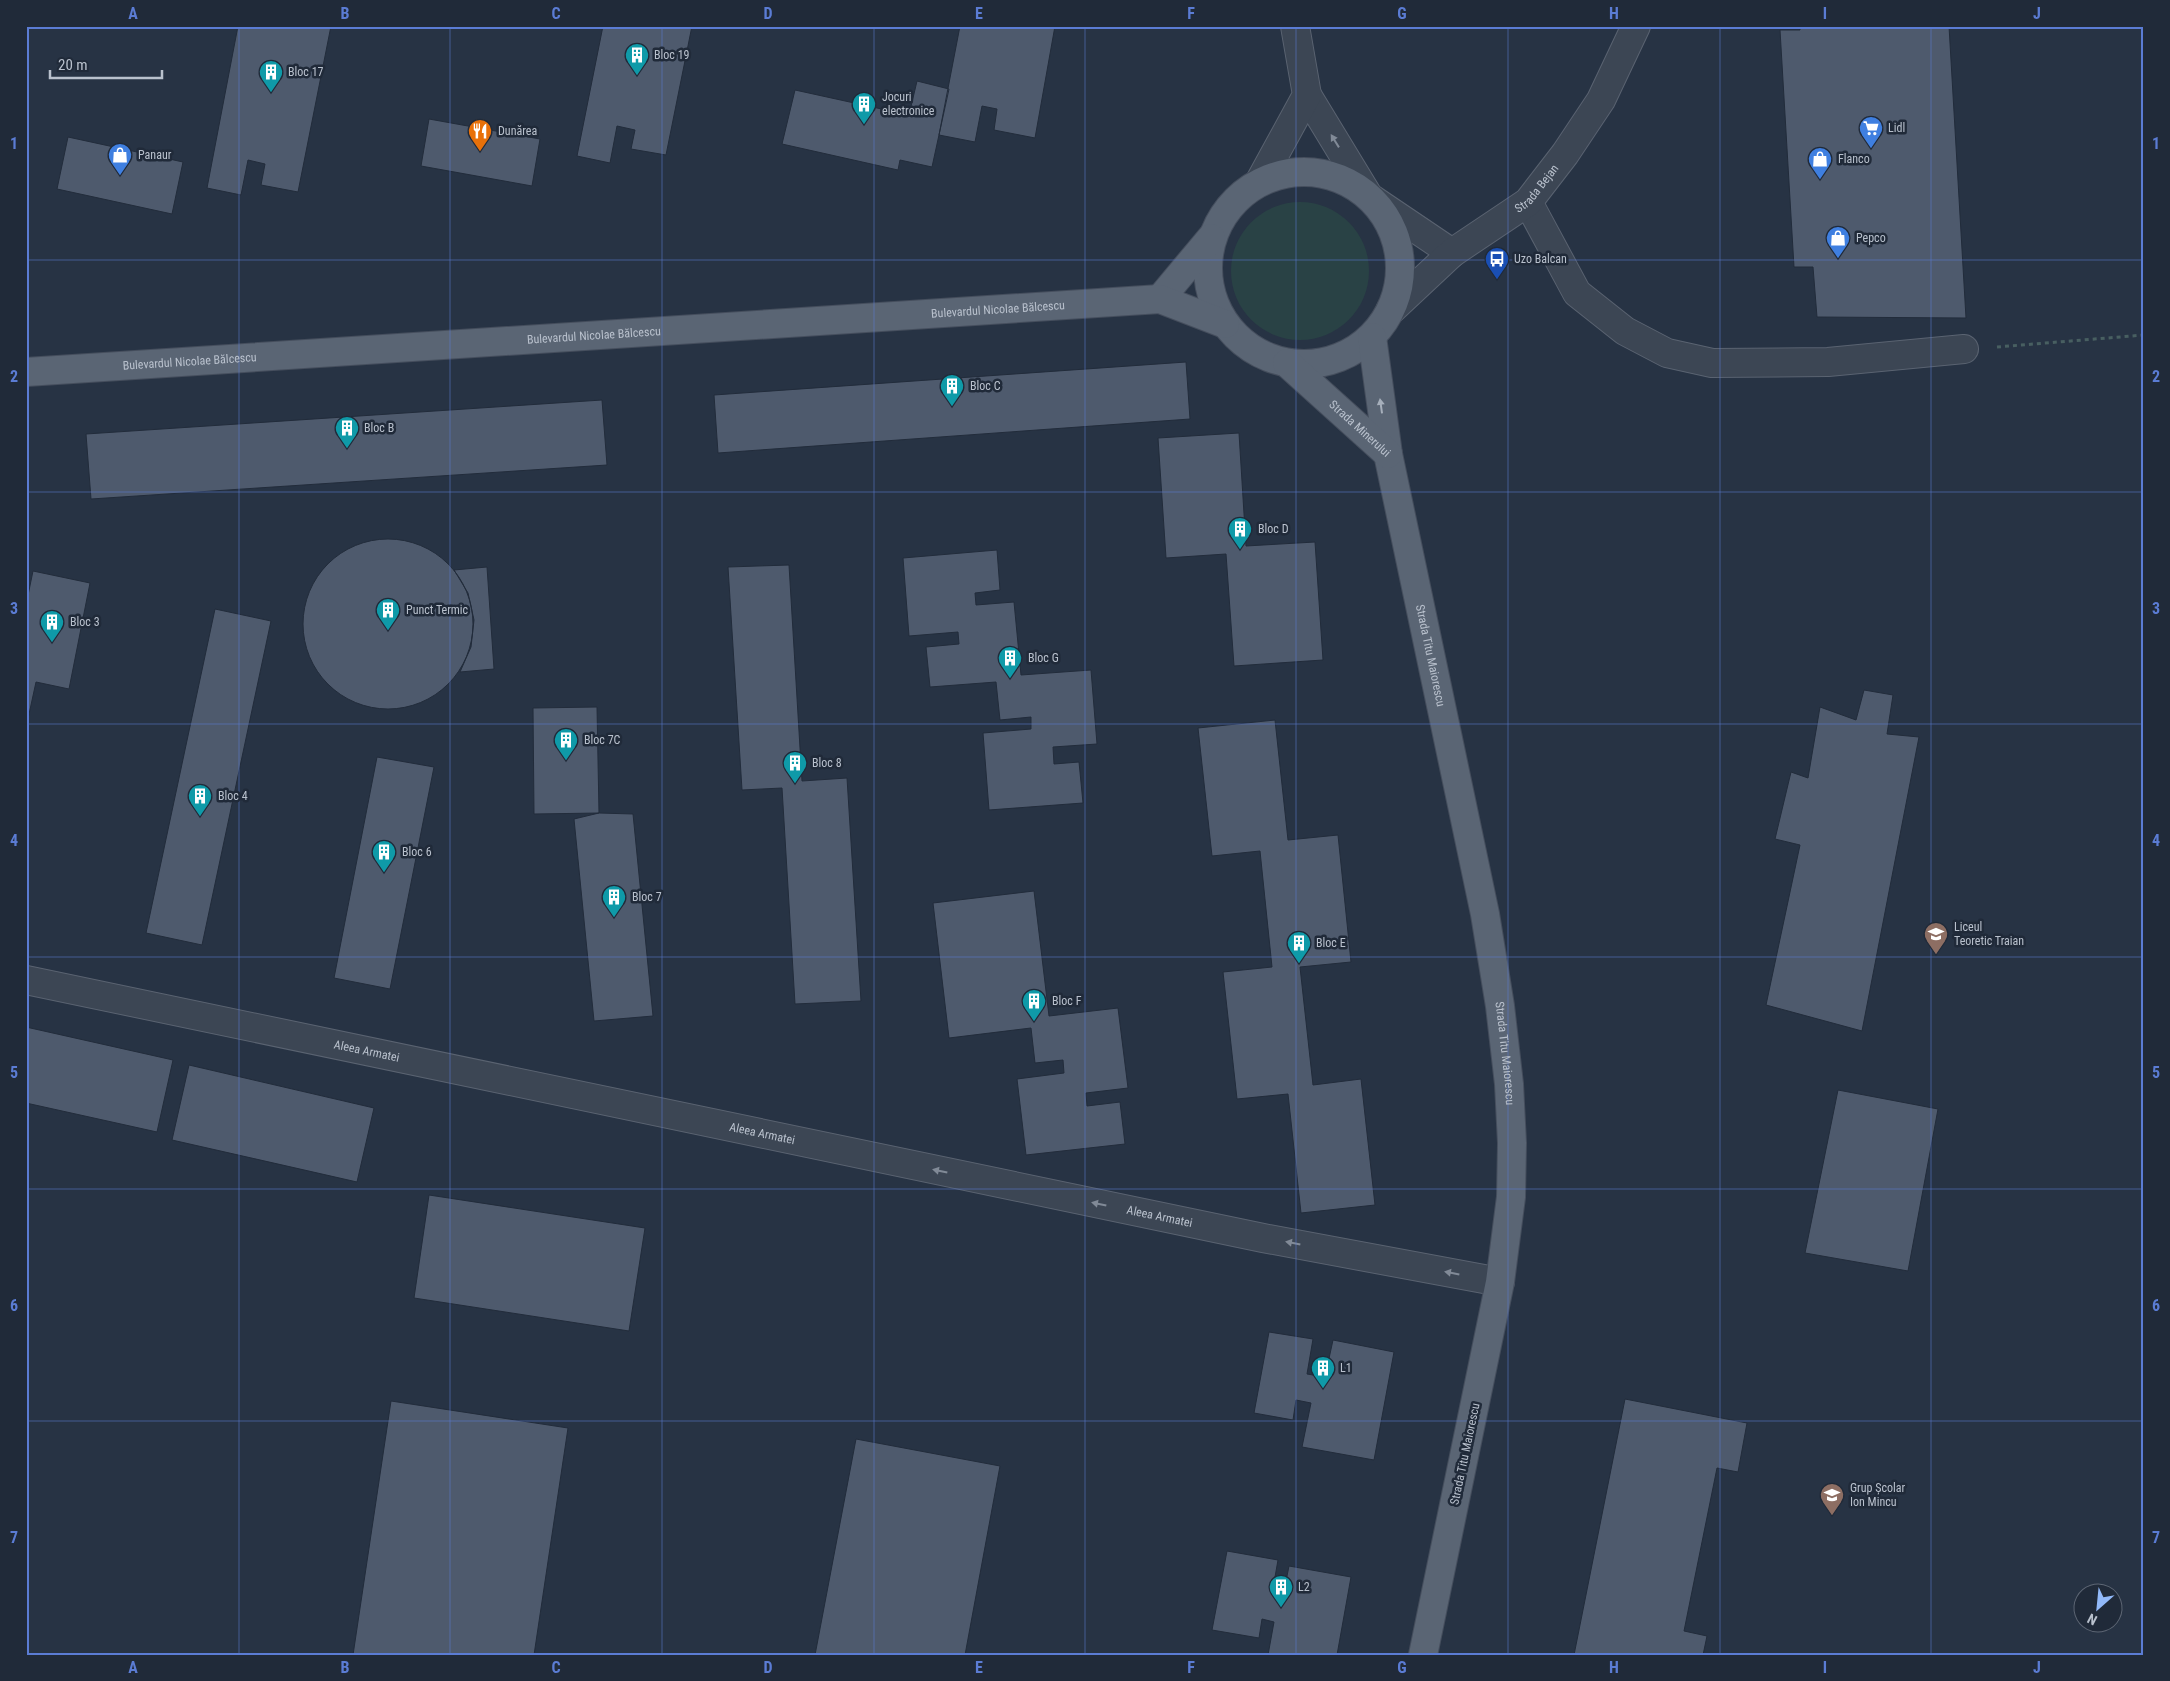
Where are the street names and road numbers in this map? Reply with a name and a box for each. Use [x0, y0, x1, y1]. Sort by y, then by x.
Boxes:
street label: Strada Bejan [1512, 162, 1561, 216]
street label: Bulevardul Nicolae Bălcescu [931, 298, 1066, 321]
street label: Bulevardul Nicolae Bălcescu [526, 324, 661, 347]
street label: Bulevardul Nicolae Bălcescu [122, 350, 257, 373]
street label: Strada Minerului [1326, 397, 1393, 460]
street label: Strada Titu Maiorescu [1413, 603, 1448, 708]
street label: Strada Titu Maiorescu [1492, 1001, 1517, 1106]
street label: Aleea Armatei [333, 1037, 401, 1065]
street label: Aleea Armatei [728, 1120, 796, 1147]
street label: Aleea Armatei [1125, 1203, 1194, 1230]
street label: Strada Titu Maiorescu [1447, 1402, 1483, 1506]

